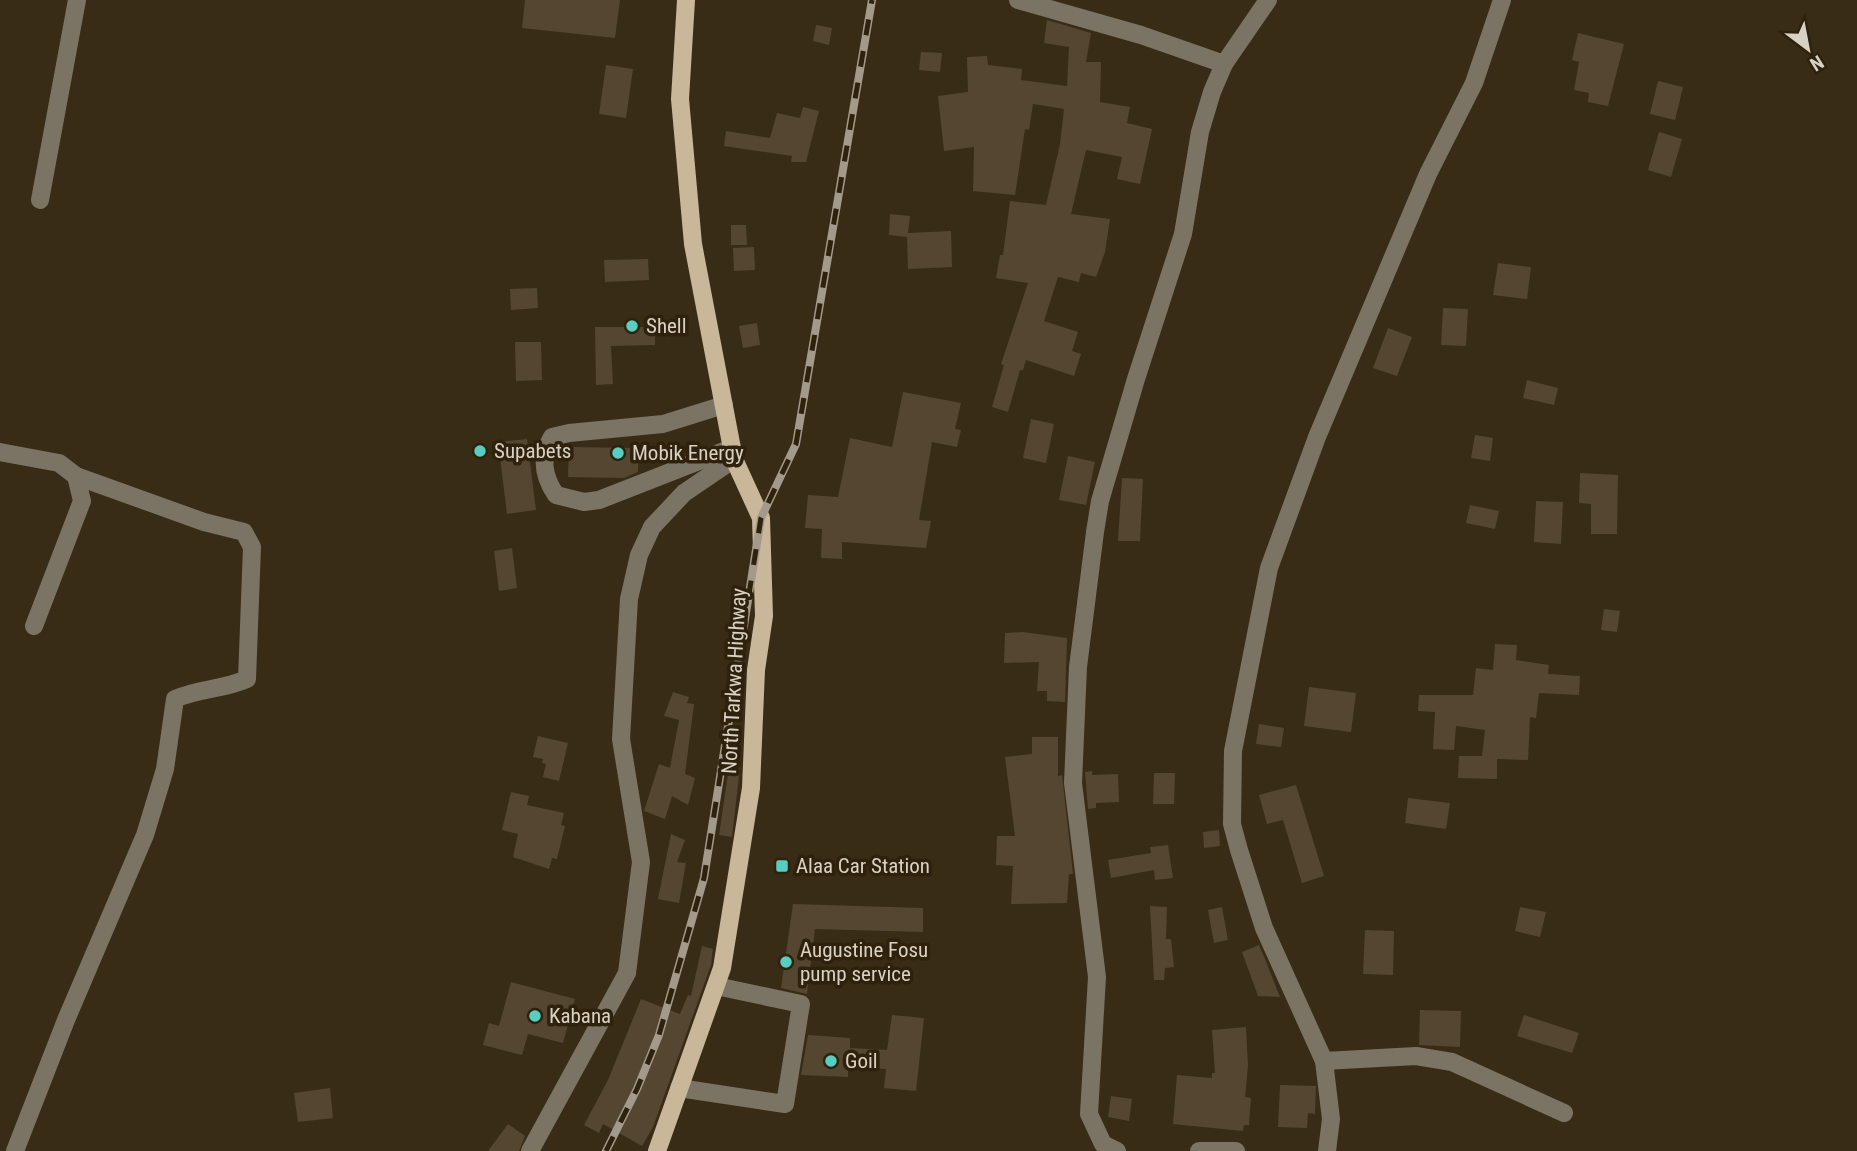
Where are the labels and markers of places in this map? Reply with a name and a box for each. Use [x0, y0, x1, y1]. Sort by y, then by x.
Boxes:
place label: Shell [646, 314, 687, 338]
marker: Shell [624, 318, 640, 334]
place label: Supabets [494, 439, 571, 463]
place label: Mobik Energy [632, 441, 744, 465]
marker: Supabets [472, 443, 488, 459]
marker: Mobik Energy [610, 445, 626, 461]
place label: Alaa Car Station [796, 854, 930, 878]
marker: Alaa Car Station [774, 858, 790, 874]
place label: Augustine Fosu pump service [800, 938, 928, 986]
marker: Augustine Fosu pump service [778, 954, 794, 970]
place label: Kabana [549, 1004, 611, 1028]
marker: Kabana [527, 1008, 543, 1024]
place label: Goil [845, 1049, 878, 1073]
marker: Goil [823, 1053, 839, 1069]

